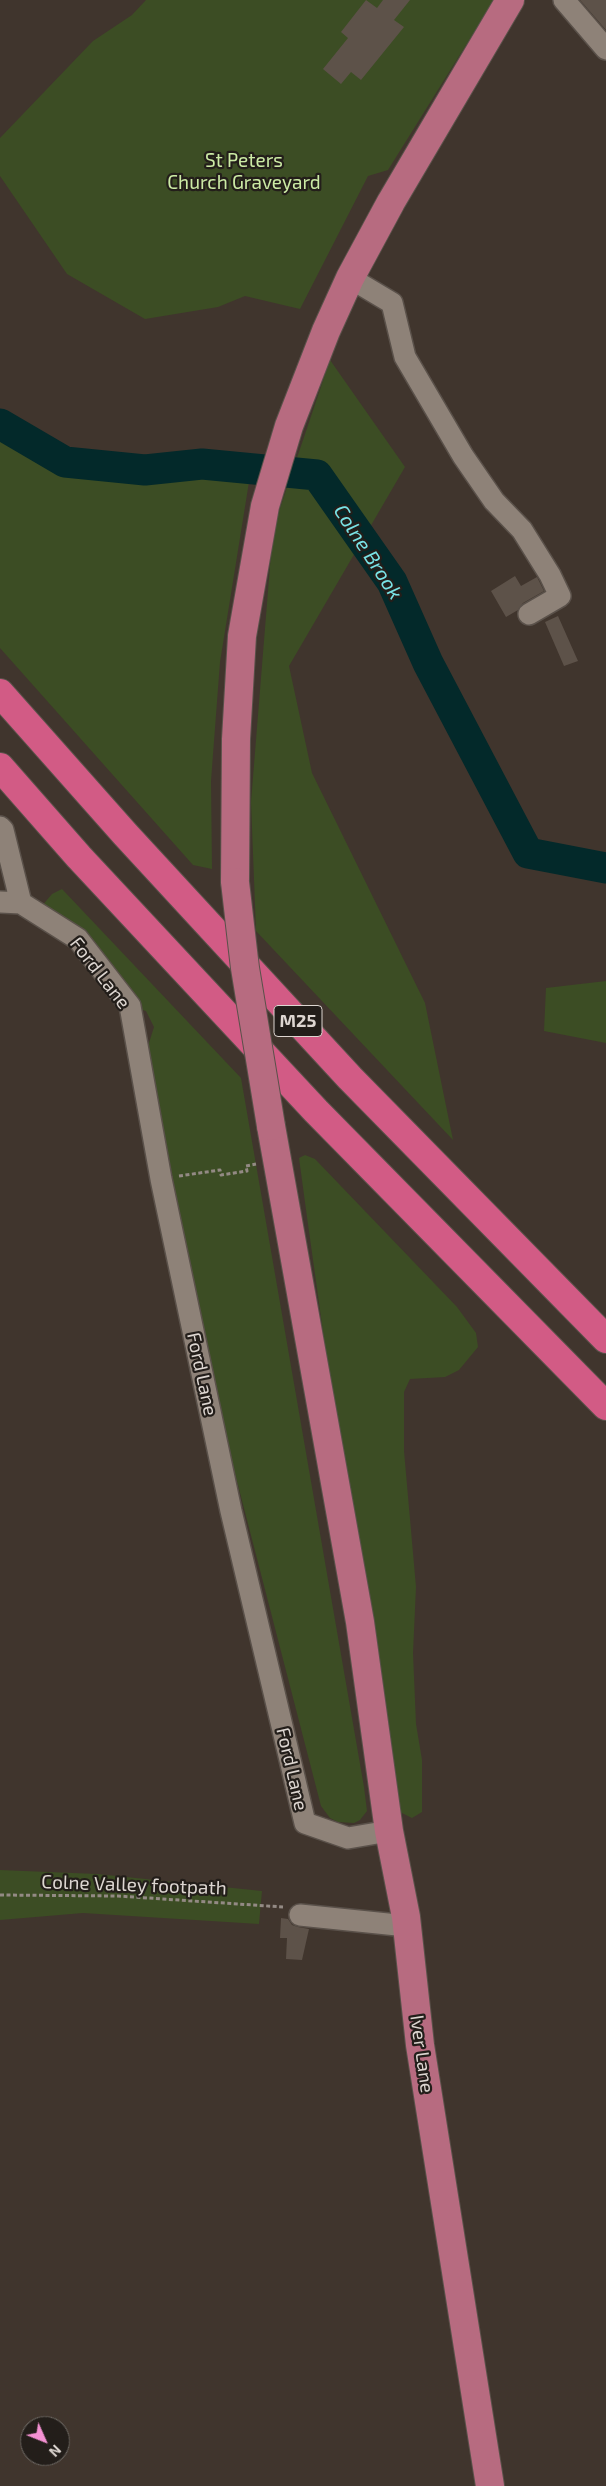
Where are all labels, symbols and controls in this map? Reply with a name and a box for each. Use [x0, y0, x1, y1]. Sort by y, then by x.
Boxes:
park label: St Peters Church Graveyard [167, 150, 321, 194]
water label: Colne Brook [328, 500, 408, 604]
street label: Ford Lane [65, 933, 135, 1013]
road number: M25 [274, 1006, 322, 1036]
street label: Ford Lane [182, 1330, 222, 1418]
street label: Ford Lane [271, 1725, 313, 1813]
street label: Colne Valley footpath [41, 1870, 227, 1900]
street label: Iver Lane [405, 2014, 439, 2094]
north arrow [20, 2416, 70, 2466]
text: N [46, 2442, 65, 2461]

